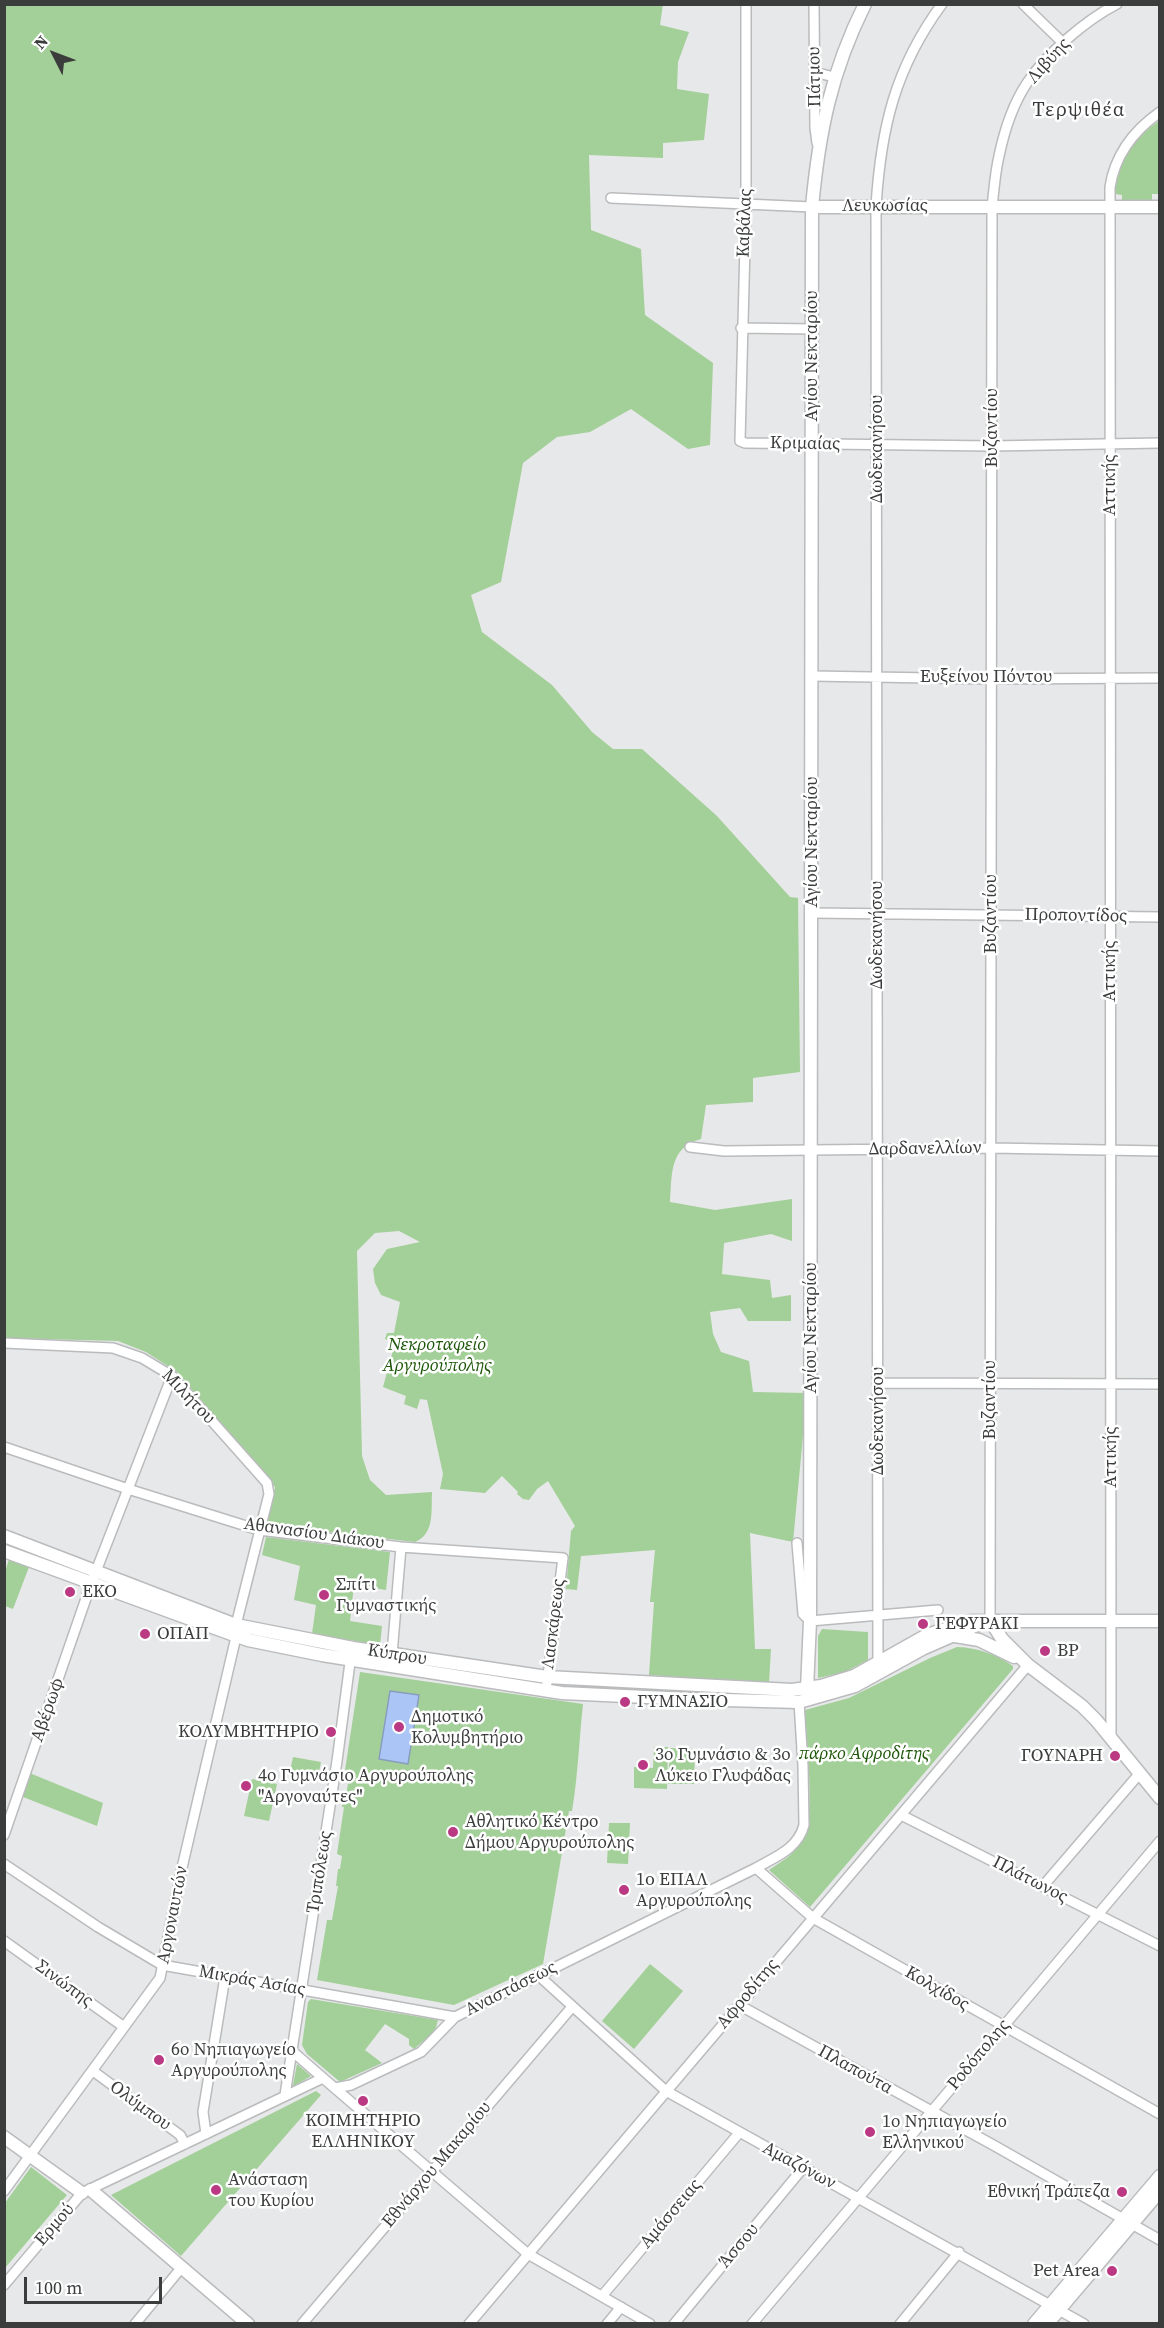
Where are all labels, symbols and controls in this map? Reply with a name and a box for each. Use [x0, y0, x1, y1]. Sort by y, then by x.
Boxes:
north arrow [24, 24, 84, 84]
text: N [29, 30, 53, 54]
street label: Λιβύης [1023, 34, 1075, 88]
street label: Πάτμου [804, 46, 826, 108]
district label: Τερψιθέα [1032, 99, 1126, 123]
street label: Καβάλας [733, 188, 757, 258]
street label: Λευκωσίας [842, 195, 928, 217]
street label: Αγίου Νεκταρίου [801, 291, 823, 421]
street label: Βυζαντίου [981, 388, 1003, 468]
street label: Δωδεκανήσου [866, 395, 888, 503]
street label: Κριμαίας [770, 433, 840, 455]
street label: Αττικής [1099, 454, 1121, 516]
street label: Ευξείνου Πόντου [920, 666, 1052, 688]
street label: Αγίου Νεκταρίου [801, 777, 823, 907]
street label: Βυζαντίου [980, 874, 1002, 954]
street label: Δωδεκανήσου [866, 881, 888, 989]
street label: Προποντίδος [1024, 904, 1128, 928]
street label: Αττικής [1099, 940, 1121, 1002]
street label: Δαρδανελλίων [868, 1137, 982, 1161]
street label: Αγίου Νεκταρίου [800, 1263, 822, 1393]
park label: Νεκροταφείο Αργυρούπολης [383, 1334, 491, 1376]
street label: Βυζαντίου [979, 1360, 1001, 1440]
street label: Μιλήτου [157, 1365, 219, 1429]
street label: Δωδεκανήσου [867, 1367, 889, 1475]
street label: Αττικής [1100, 1426, 1122, 1488]
street label: Αθανασίου Διάκου [242, 1513, 386, 1555]
place label: Σπίτι Γυμναστικής [336, 1574, 436, 1616]
street label: Λασκάρεως [538, 1578, 570, 1670]
place label: ΕΚΟ [82, 1581, 117, 1603]
marker: ΕΚΟ [63, 1585, 77, 1599]
marker: Σπίτι Γυμναστικής [317, 1588, 331, 1602]
place label: ΓΕΦΥΡΑΚΙ [935, 1613, 1019, 1635]
marker: ΓΕΦΥΡΑΚΙ [916, 1617, 930, 1631]
place label: ΟΠΑΠ [157, 1623, 209, 1645]
marker: ΟΠΑΠ [138, 1627, 152, 1641]
street label: Κύπρου [366, 1640, 428, 1670]
place label: BP [1057, 1640, 1078, 1662]
marker: BP [1038, 1644, 1052, 1658]
street label: Αβέρωφ [27, 1675, 69, 1745]
place label: ΓΥΜΝΑΣΙΟ [637, 1691, 728, 1713]
marker: ΓΥΜΝΑΣΙΟ [618, 1695, 632, 1709]
place label: Δημοτικό Κολυμβητήριο [411, 1706, 523, 1748]
marker: Δημοτικό Κολυμβητήριο [392, 1720, 406, 1734]
place label: ΚΟΛΥΜΒΗΤΗΡΙΟ [178, 1721, 319, 1743]
marker: ΚΟΛΥΜΒΗΤΗΡΙΟ [324, 1725, 338, 1739]
park label: πάρκο Αφροδίτης [799, 1743, 929, 1765]
place label: 3ο Γυμνάσιο & 3ο Λύκειο Γλυφάδας [655, 1744, 791, 1786]
place label: ΓΟΥΝΑΡΗ [1021, 1745, 1103, 1767]
marker: ΓΟΥΝΑΡΗ [1108, 1749, 1122, 1763]
marker: 3ο Γυμνάσιο & 3ο Λύκειο Γλυφάδας [636, 1758, 650, 1772]
place label: 4ο Γυμνάσιο Αργυρούπολης "Αργοναύτες" [258, 1765, 474, 1808]
marker: 4ο Γυμνάσιο Αργυρούπολης "Αργοναύτες" [239, 1779, 253, 1793]
place label: Αθλητικό Κέντρο Δήμου Αργυρούπολης [465, 1811, 634, 1854]
marker: Αθλητικό Κέντρο Δήμου Αργυρούπολης [446, 1825, 460, 1839]
street label: Τριπόλεως [303, 1829, 337, 1915]
street label: Πλάτωνος [989, 1852, 1071, 1908]
street label: Αργοναυτών [153, 1864, 193, 1966]
place label: 1o ΕΠΑΛ Αργυρούπολης [636, 1869, 752, 1912]
marker: 1o ΕΠΑΛ Αργυρούπολης [617, 1883, 631, 1897]
street label: Αφροδίτης [712, 1955, 784, 2033]
street label: Σινώπης [31, 1956, 97, 2012]
street label: Αναστάσεως [462, 1957, 560, 2021]
street label: Μικράς Ασίας [197, 1961, 307, 2001]
street label: Κολχίδος [901, 1962, 973, 2016]
street label: Ροδόπολης [943, 2015, 1015, 2095]
place label: 6ο Νηπιαγωγείο Αργυρούπολης [171, 2039, 296, 2082]
street label: Πλαπούτα [814, 2041, 896, 2099]
marker: 6ο Νηπιαγωγείο Αργυρούπολης [152, 2053, 166, 2067]
street label: Ολύμπου [105, 2077, 175, 2135]
marker: ΚΟΙΜΗΤΗΡΙΟ ΕΛΛΗΝΙΚΟΥ [356, 2094, 370, 2108]
street label: Εθνάρχου Μακαρίου [378, 2097, 496, 2233]
place label: ΚΟΙΜΗΤΗΡΙΟ ΕΛΛΗΝΙΚΟΥ [305, 2110, 421, 2152]
place label: 1ο Νηπιαγωγείο Ελληνικού [882, 2111, 1007, 2154]
marker: 1ο Νηπιαγωγείο Ελληνικού [863, 2125, 877, 2139]
street label: Αμαζόνων [759, 2138, 839, 2194]
place label: Ανάσταση του Κυρίου [228, 2169, 314, 2212]
street label: Αμάσσειας [636, 2175, 706, 2253]
place label: Εθνική Τράπεζα [987, 2181, 1110, 2203]
marker: Ανάσταση του Κυρίου [209, 2183, 223, 2197]
marker: Εθνική Τράπεζα [1115, 2185, 1129, 2199]
street label: Ερμού [31, 2199, 79, 2251]
street label: Άσσου [714, 2219, 764, 2273]
place label: Pet Area [1033, 2260, 1100, 2282]
marker: Pet Area [1105, 2264, 1119, 2278]
scale bar [27, 2265, 165, 2303]
text: 100 m [35, 2275, 82, 2300]

